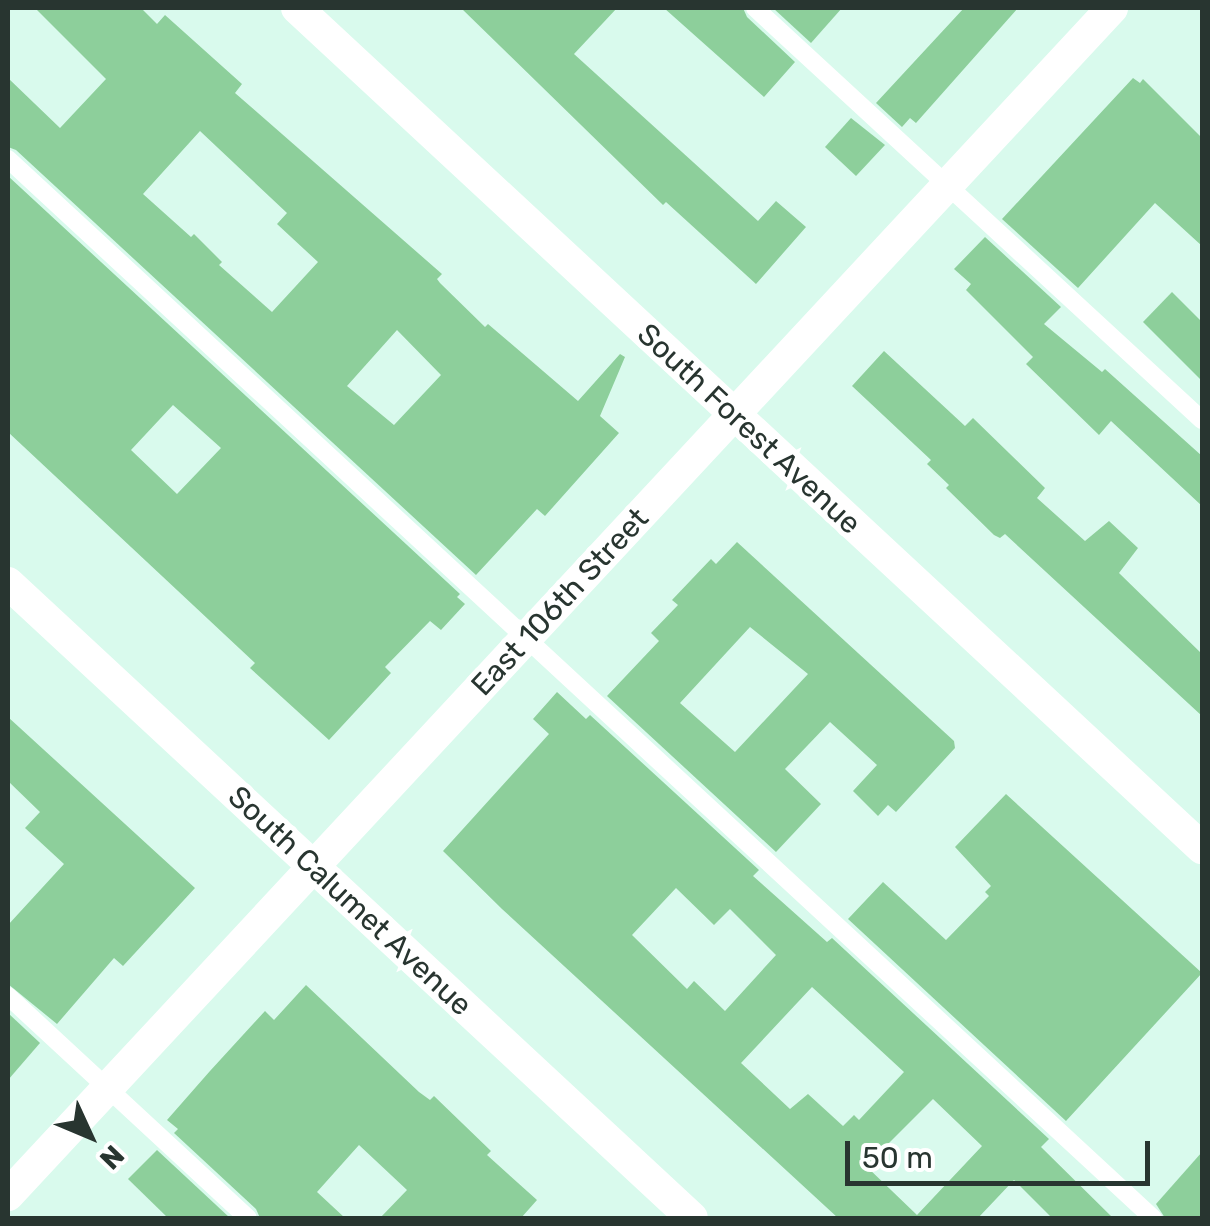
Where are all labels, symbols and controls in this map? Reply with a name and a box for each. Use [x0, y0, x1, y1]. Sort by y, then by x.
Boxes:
street label: South Forest Avenue [630, 316, 868, 542]
street label: East 106th Street [464, 501, 656, 703]
street label: South Calumet Avenue [220, 778, 480, 1024]
north arrow [40, 1086, 140, 1186]
scale bar [850, 1121, 1155, 1183]
text: N [93, 1138, 131, 1176]
text: 50 m [862, 1140, 933, 1176]

